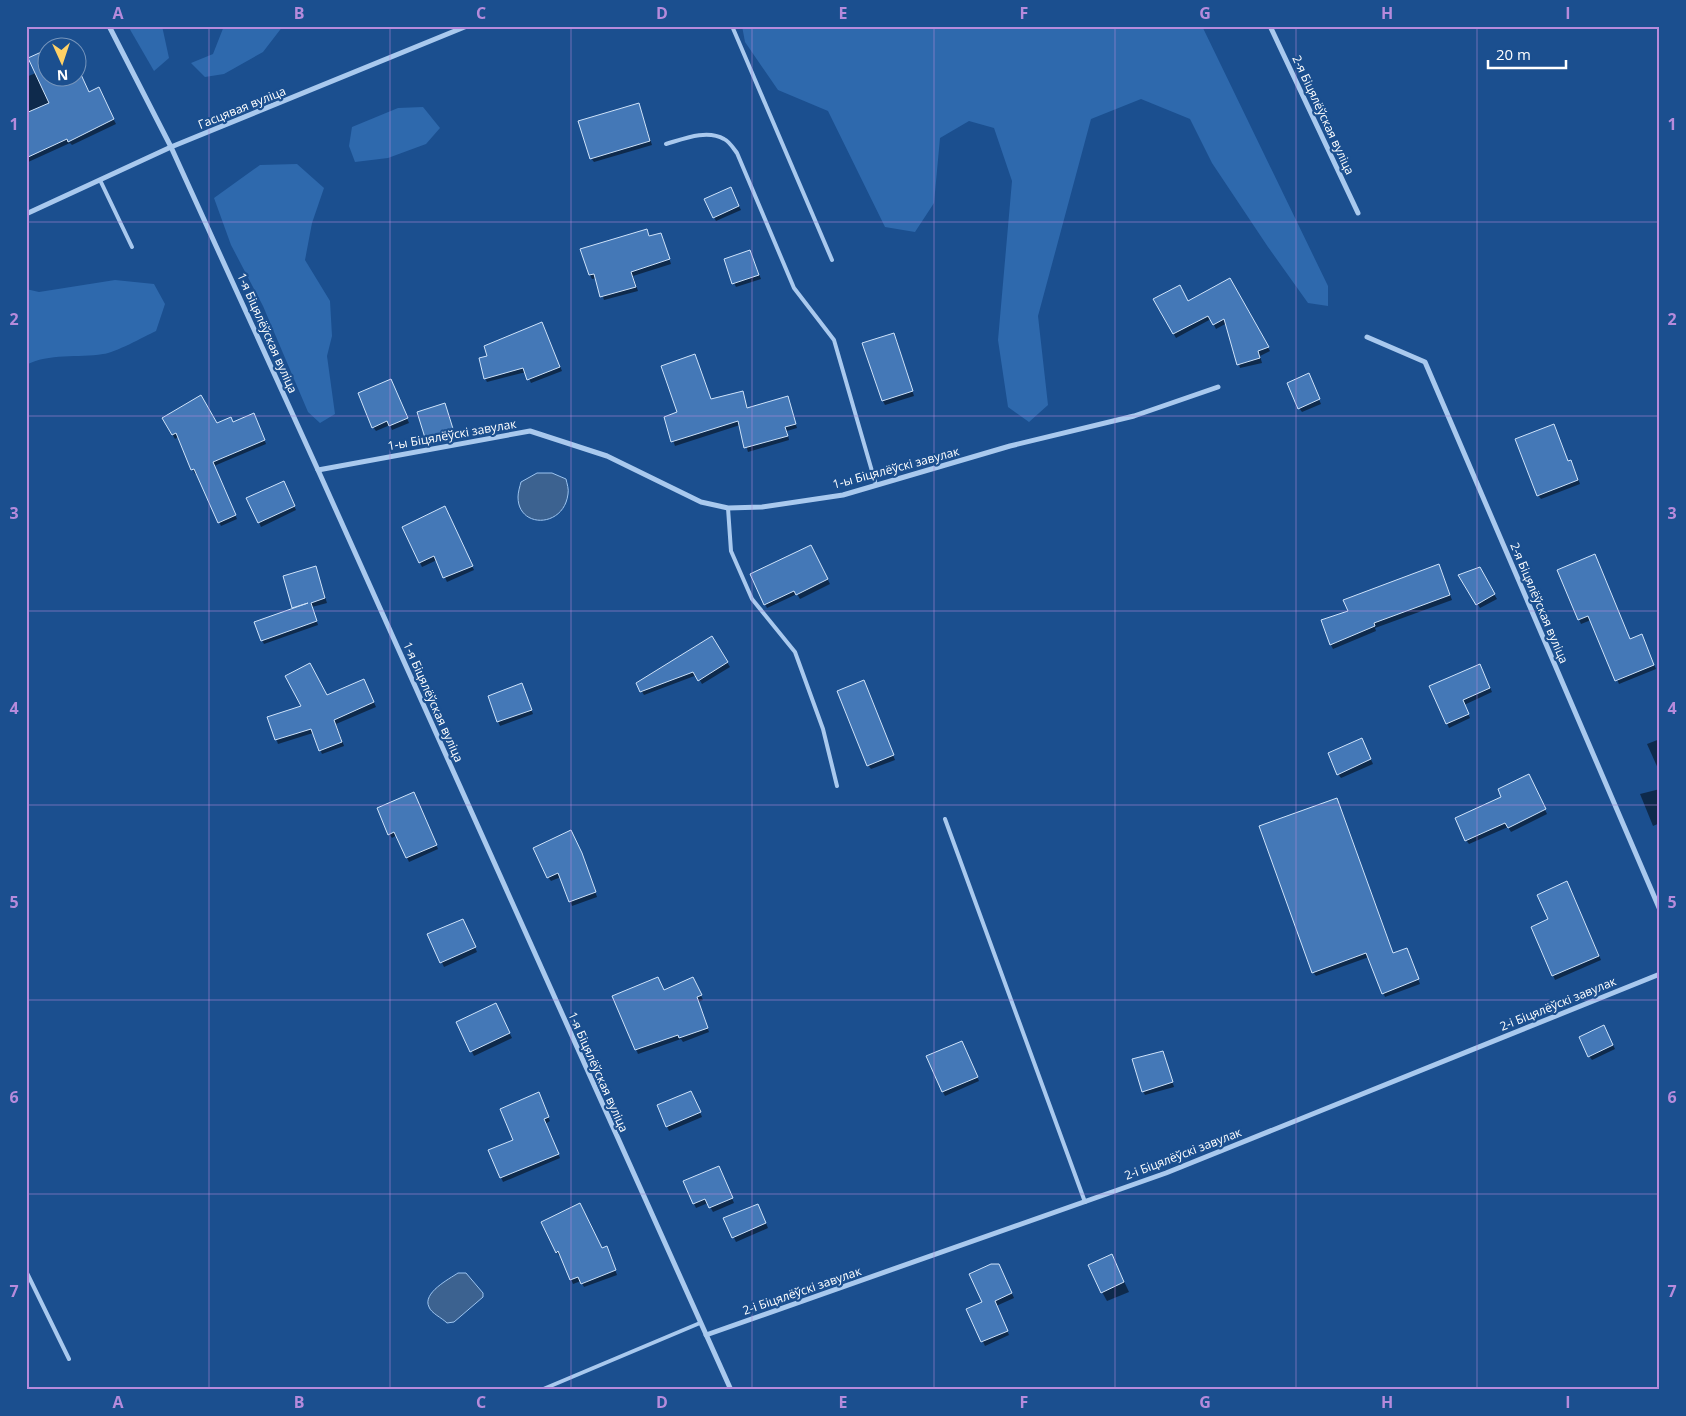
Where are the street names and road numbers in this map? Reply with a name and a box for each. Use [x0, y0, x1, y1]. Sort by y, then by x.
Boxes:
street label: 2-я Біцялёўская вуліца [1288, 52, 1359, 177]
street label: Гасцявая вуліца [195, 82, 288, 133]
street label: 1-я Біцялёўская вуліца [233, 270, 302, 396]
street label: 1-ы Біцялёўскі завулак [386, 415, 518, 454]
street label: 1-ы Біцялёўскі завулак [831, 442, 962, 493]
street label: 2-я Біцялёўская вуліца [1506, 540, 1573, 666]
street label: 1-я Біцялёўская вуліца [399, 639, 468, 765]
street label: 2-і Біцялёўскі завулак [1497, 972, 1619, 1035]
street label: 1-я Біцялёўская вуліца [564, 1009, 633, 1135]
street label: 2-і Біцялёўскі завулак [1122, 1123, 1245, 1184]
street label: 2-і Біцялёўскі завулак [740, 1262, 864, 1319]

